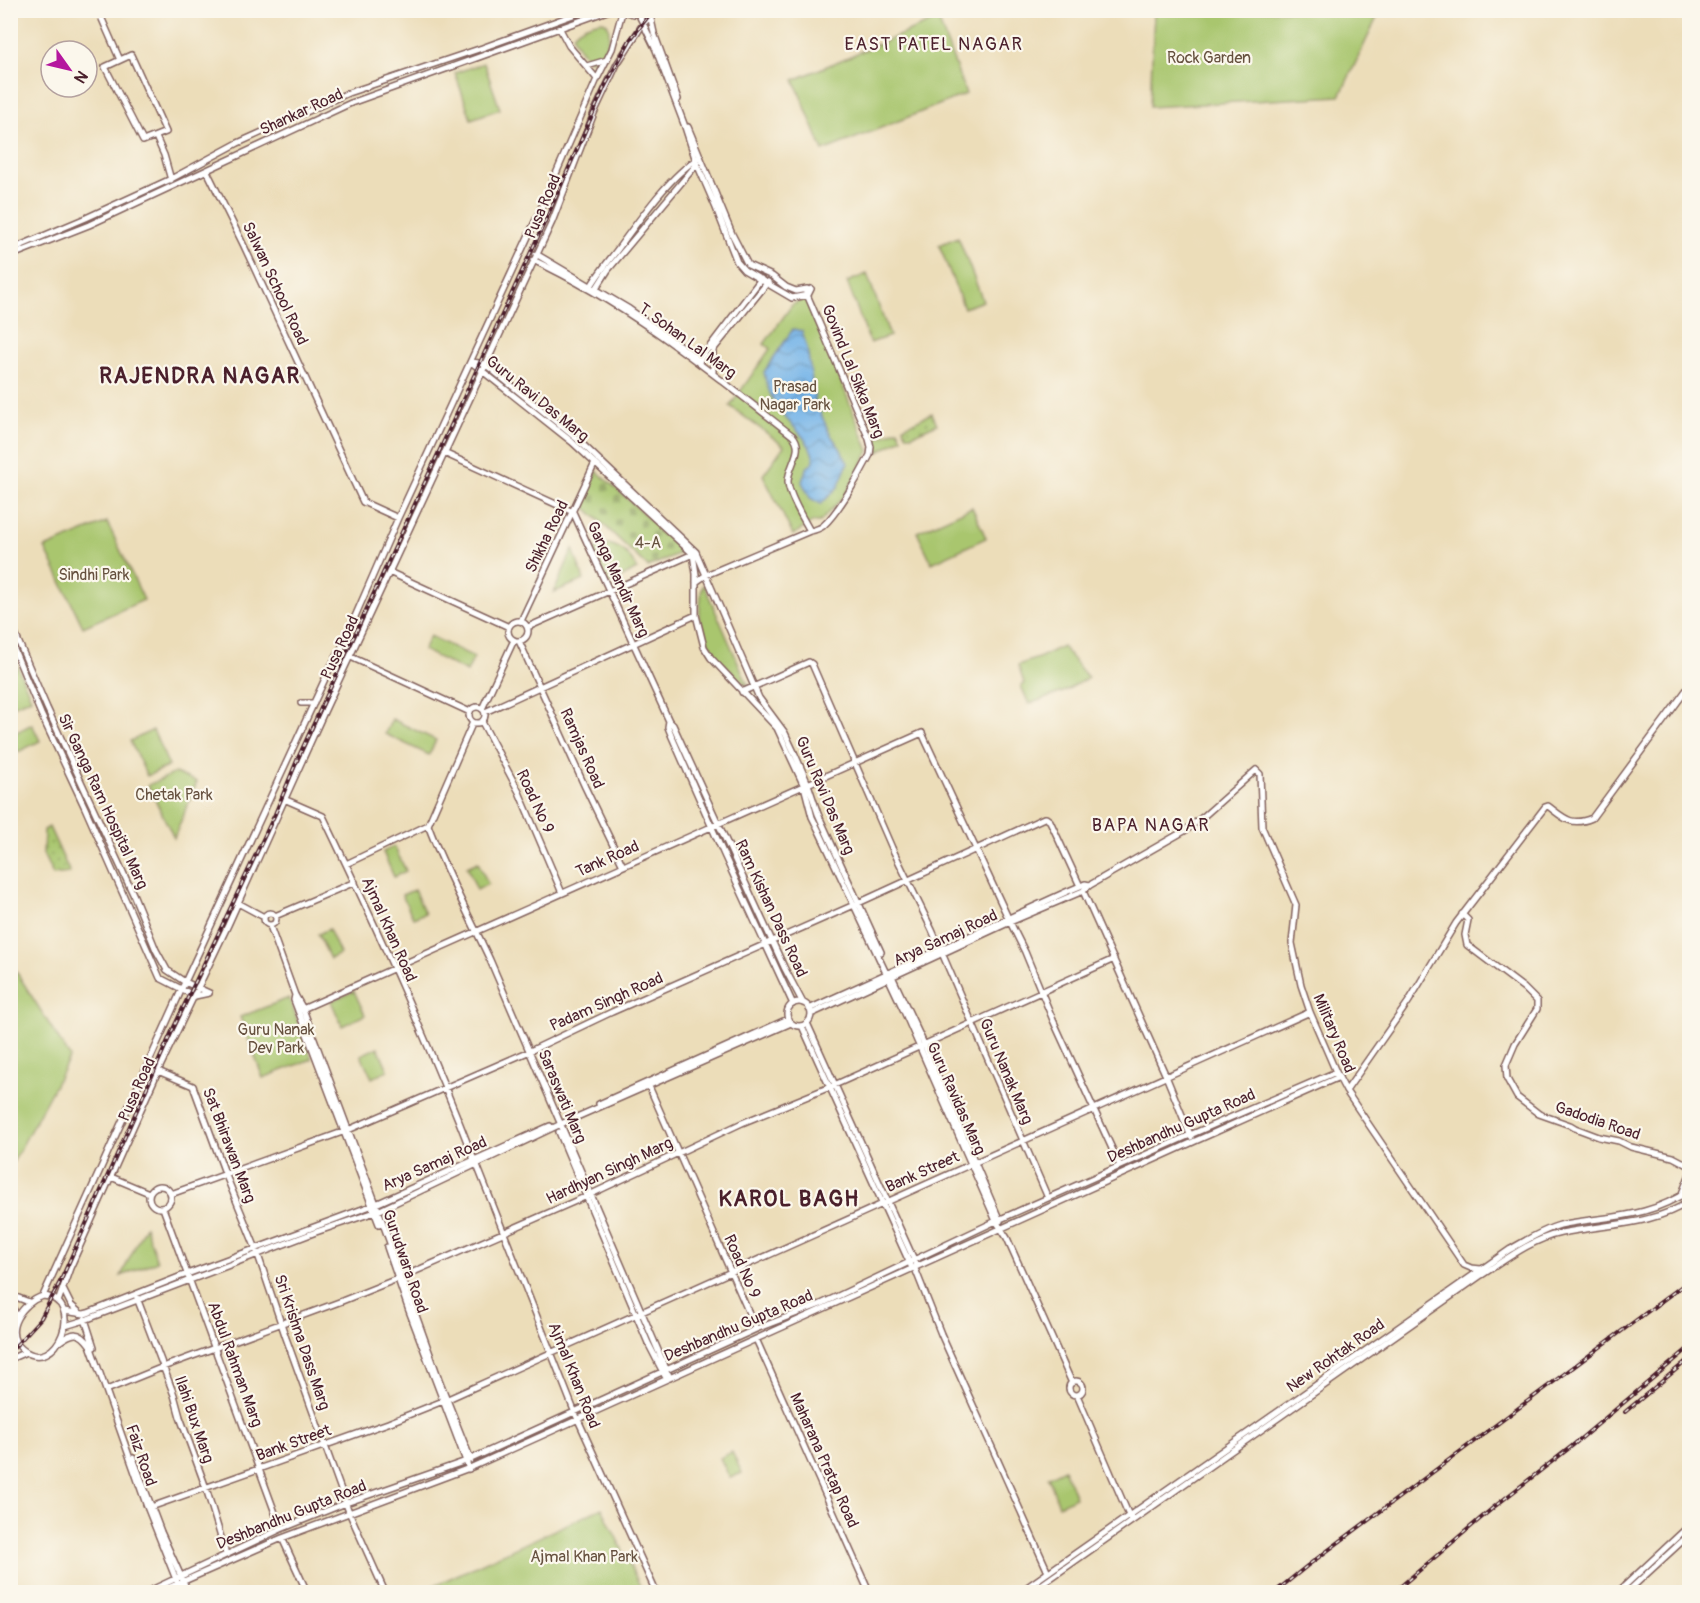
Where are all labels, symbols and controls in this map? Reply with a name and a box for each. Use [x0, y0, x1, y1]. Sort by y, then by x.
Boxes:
district label: EAST PATEL NAGAR [845, 33, 1023, 56]
north arrow [39, 39, 99, 99]
park label: Rock Garden [1167, 48, 1251, 68]
text: N [69, 67, 92, 87]
street label: Shankar Road [257, 84, 346, 140]
street label: Pusa Road [520, 171, 565, 242]
street label: Salwan School Road [238, 219, 312, 348]
street label: T. Sohan Lal Marg [635, 299, 740, 383]
street label: Govind Lal Sikka Marg [817, 302, 889, 441]
street label: Guru Ravi Das Marg [482, 351, 593, 446]
district label: RAJENDRA NAGAR [99, 362, 301, 390]
park label: Prasad Nagar Park [760, 377, 831, 415]
street label: Shikha Road [521, 497, 573, 576]
street label: Ganga Mandir Marg [582, 518, 654, 641]
park label: 4-A [635, 533, 661, 553]
park label: Sindhi Park [59, 565, 130, 585]
street label: Pusa Road [316, 612, 363, 683]
street label: Ramjas Road [556, 705, 609, 792]
street label: Sir Ganga Ram Hospital Marg [54, 710, 153, 892]
street label: Guru Ravi Das Marg [791, 733, 859, 858]
street label: Road No 9 [512, 767, 558, 836]
park label: Chetak Park [135, 785, 213, 805]
district label: BAPA NAGAR [1092, 814, 1210, 837]
street label: Tank Road [573, 836, 642, 882]
street label: Ram Kishan Dass Road [730, 836, 812, 980]
street label: Ajmal Khan Road [357, 874, 421, 985]
street label: Arya Samaj Road [890, 905, 1001, 971]
street label: Padam Singh Road [547, 968, 666, 1036]
street label: Military Road [1308, 991, 1360, 1076]
street label: Guru Nanak Marg [975, 1015, 1037, 1127]
park label: Guru Nanak Dev Park [238, 1020, 315, 1058]
street label: Guru Ravidas Marg [922, 1039, 990, 1158]
street label: Saraswati Marg [533, 1046, 591, 1146]
street label: Pusa Road [114, 1054, 160, 1125]
street label: Deshbandhu Gupta Road [1104, 1084, 1259, 1168]
street label: Sat Bhirawan Marg [198, 1085, 260, 1206]
street label: Gadodia Road [1552, 1097, 1643, 1145]
street label: Arya Samaj Road [379, 1132, 490, 1196]
street label: Hardhyan Singh Marg [543, 1133, 676, 1209]
street label: Bank Street [882, 1147, 963, 1197]
district label: KAROL BAGH [718, 1185, 860, 1213]
street label: Gurudwara Road [378, 1207, 432, 1316]
street label: Road No 9 [719, 1231, 765, 1301]
street label: Sri Krishna Dass Marg [269, 1272, 335, 1413]
street label: Deshbandhu Gupta Road [661, 1285, 816, 1366]
street label: Abdul Rahman Marg [203, 1299, 267, 1430]
street label: New Rohtak Road [1283, 1314, 1389, 1397]
street label: Ajmal Khan Road [544, 1319, 604, 1431]
street label: Ilahi Bux Marg [170, 1373, 218, 1466]
street label: Maharana Pratap Road [785, 1390, 863, 1531]
street label: Bank Street [253, 1420, 334, 1466]
street label: Faiz Road [121, 1422, 161, 1489]
street label: Deshbandhu Gupta Road [213, 1476, 369, 1554]
park label: Ajmal Khan Park [530, 1547, 638, 1567]

